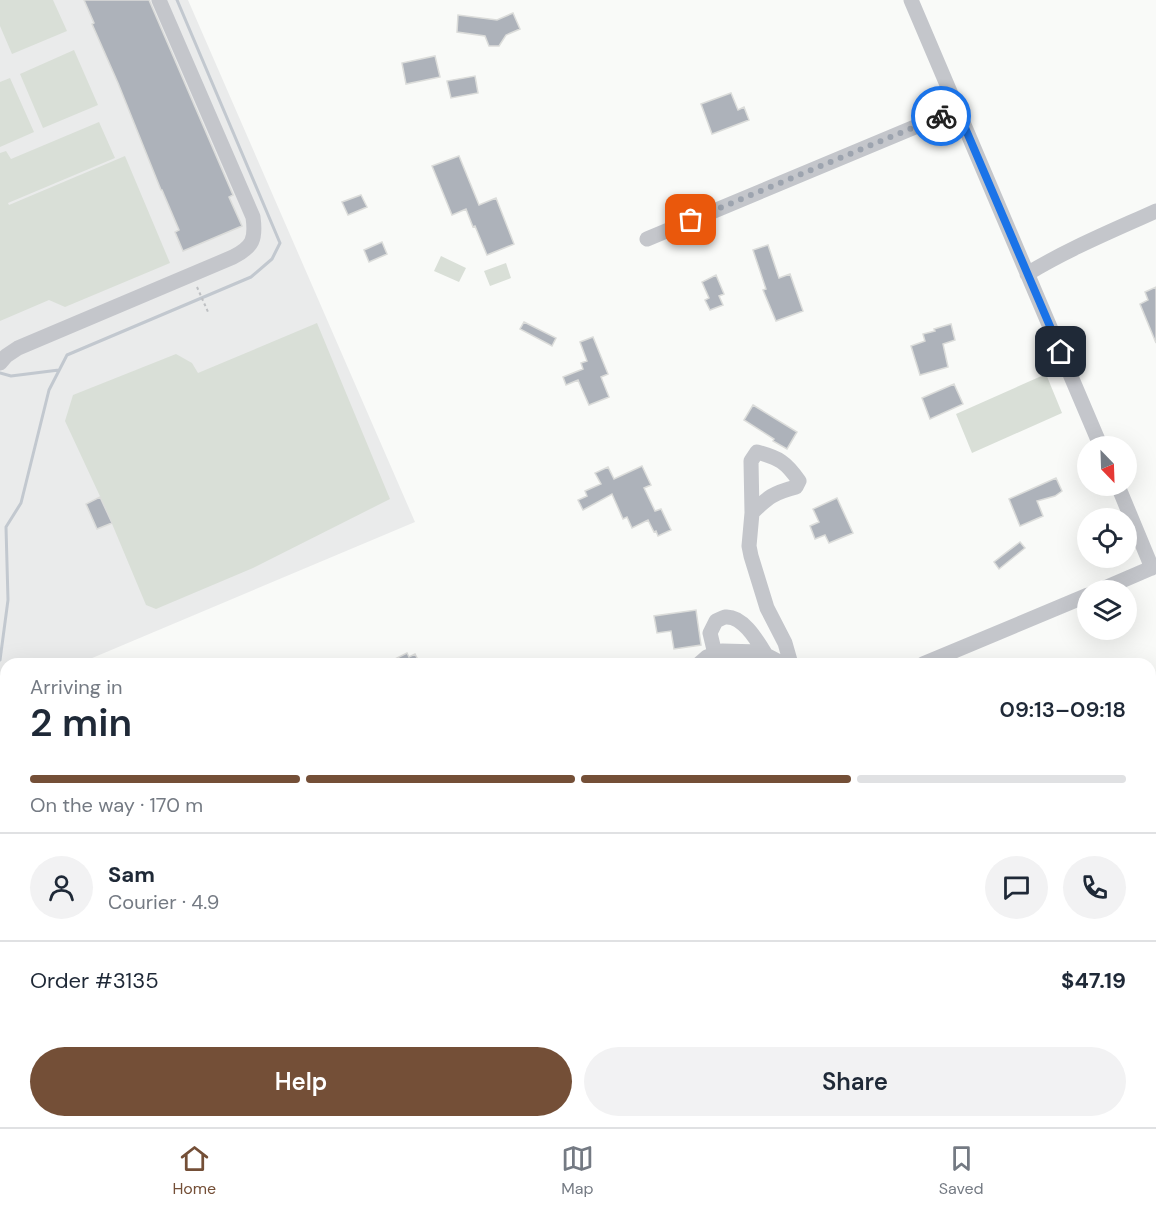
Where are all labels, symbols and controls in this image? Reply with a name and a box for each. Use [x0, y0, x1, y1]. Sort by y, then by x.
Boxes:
courier [911, 86, 971, 146]
icon: bike [925, 100, 958, 133]
pin [665, 194, 716, 245]
icon: bag [674, 203, 707, 236]
pin [1035, 326, 1086, 377]
icon: home [1044, 335, 1077, 368]
north arrow [1077, 436, 1137, 496]
map controls [1077, 436, 1137, 640]
button: locate [1077, 508, 1137, 568]
button: layers [1077, 580, 1137, 640]
text: Arriving in [30, 674, 122, 700]
text: 09:13–09:18 [1000, 695, 1126, 724]
text: 2 min [30, 697, 132, 748]
text: On the way · 170 m [30, 792, 203, 818]
button: person [30, 856, 93, 919]
button: chat [985, 856, 1048, 919]
button: phone [1063, 856, 1126, 919]
text: Sam [108, 860, 155, 889]
text: Courier · 4.9 [108, 889, 219, 915]
text: Order #3135 [30, 966, 159, 995]
text: $47.19 [1061, 966, 1126, 995]
button: Help [30, 1047, 572, 1116]
button: Share [584, 1047, 1126, 1116]
tab: Home [172, 1142, 216, 1199]
tab: Map [561, 1142, 594, 1199]
tab: Saved [939, 1142, 984, 1199]

